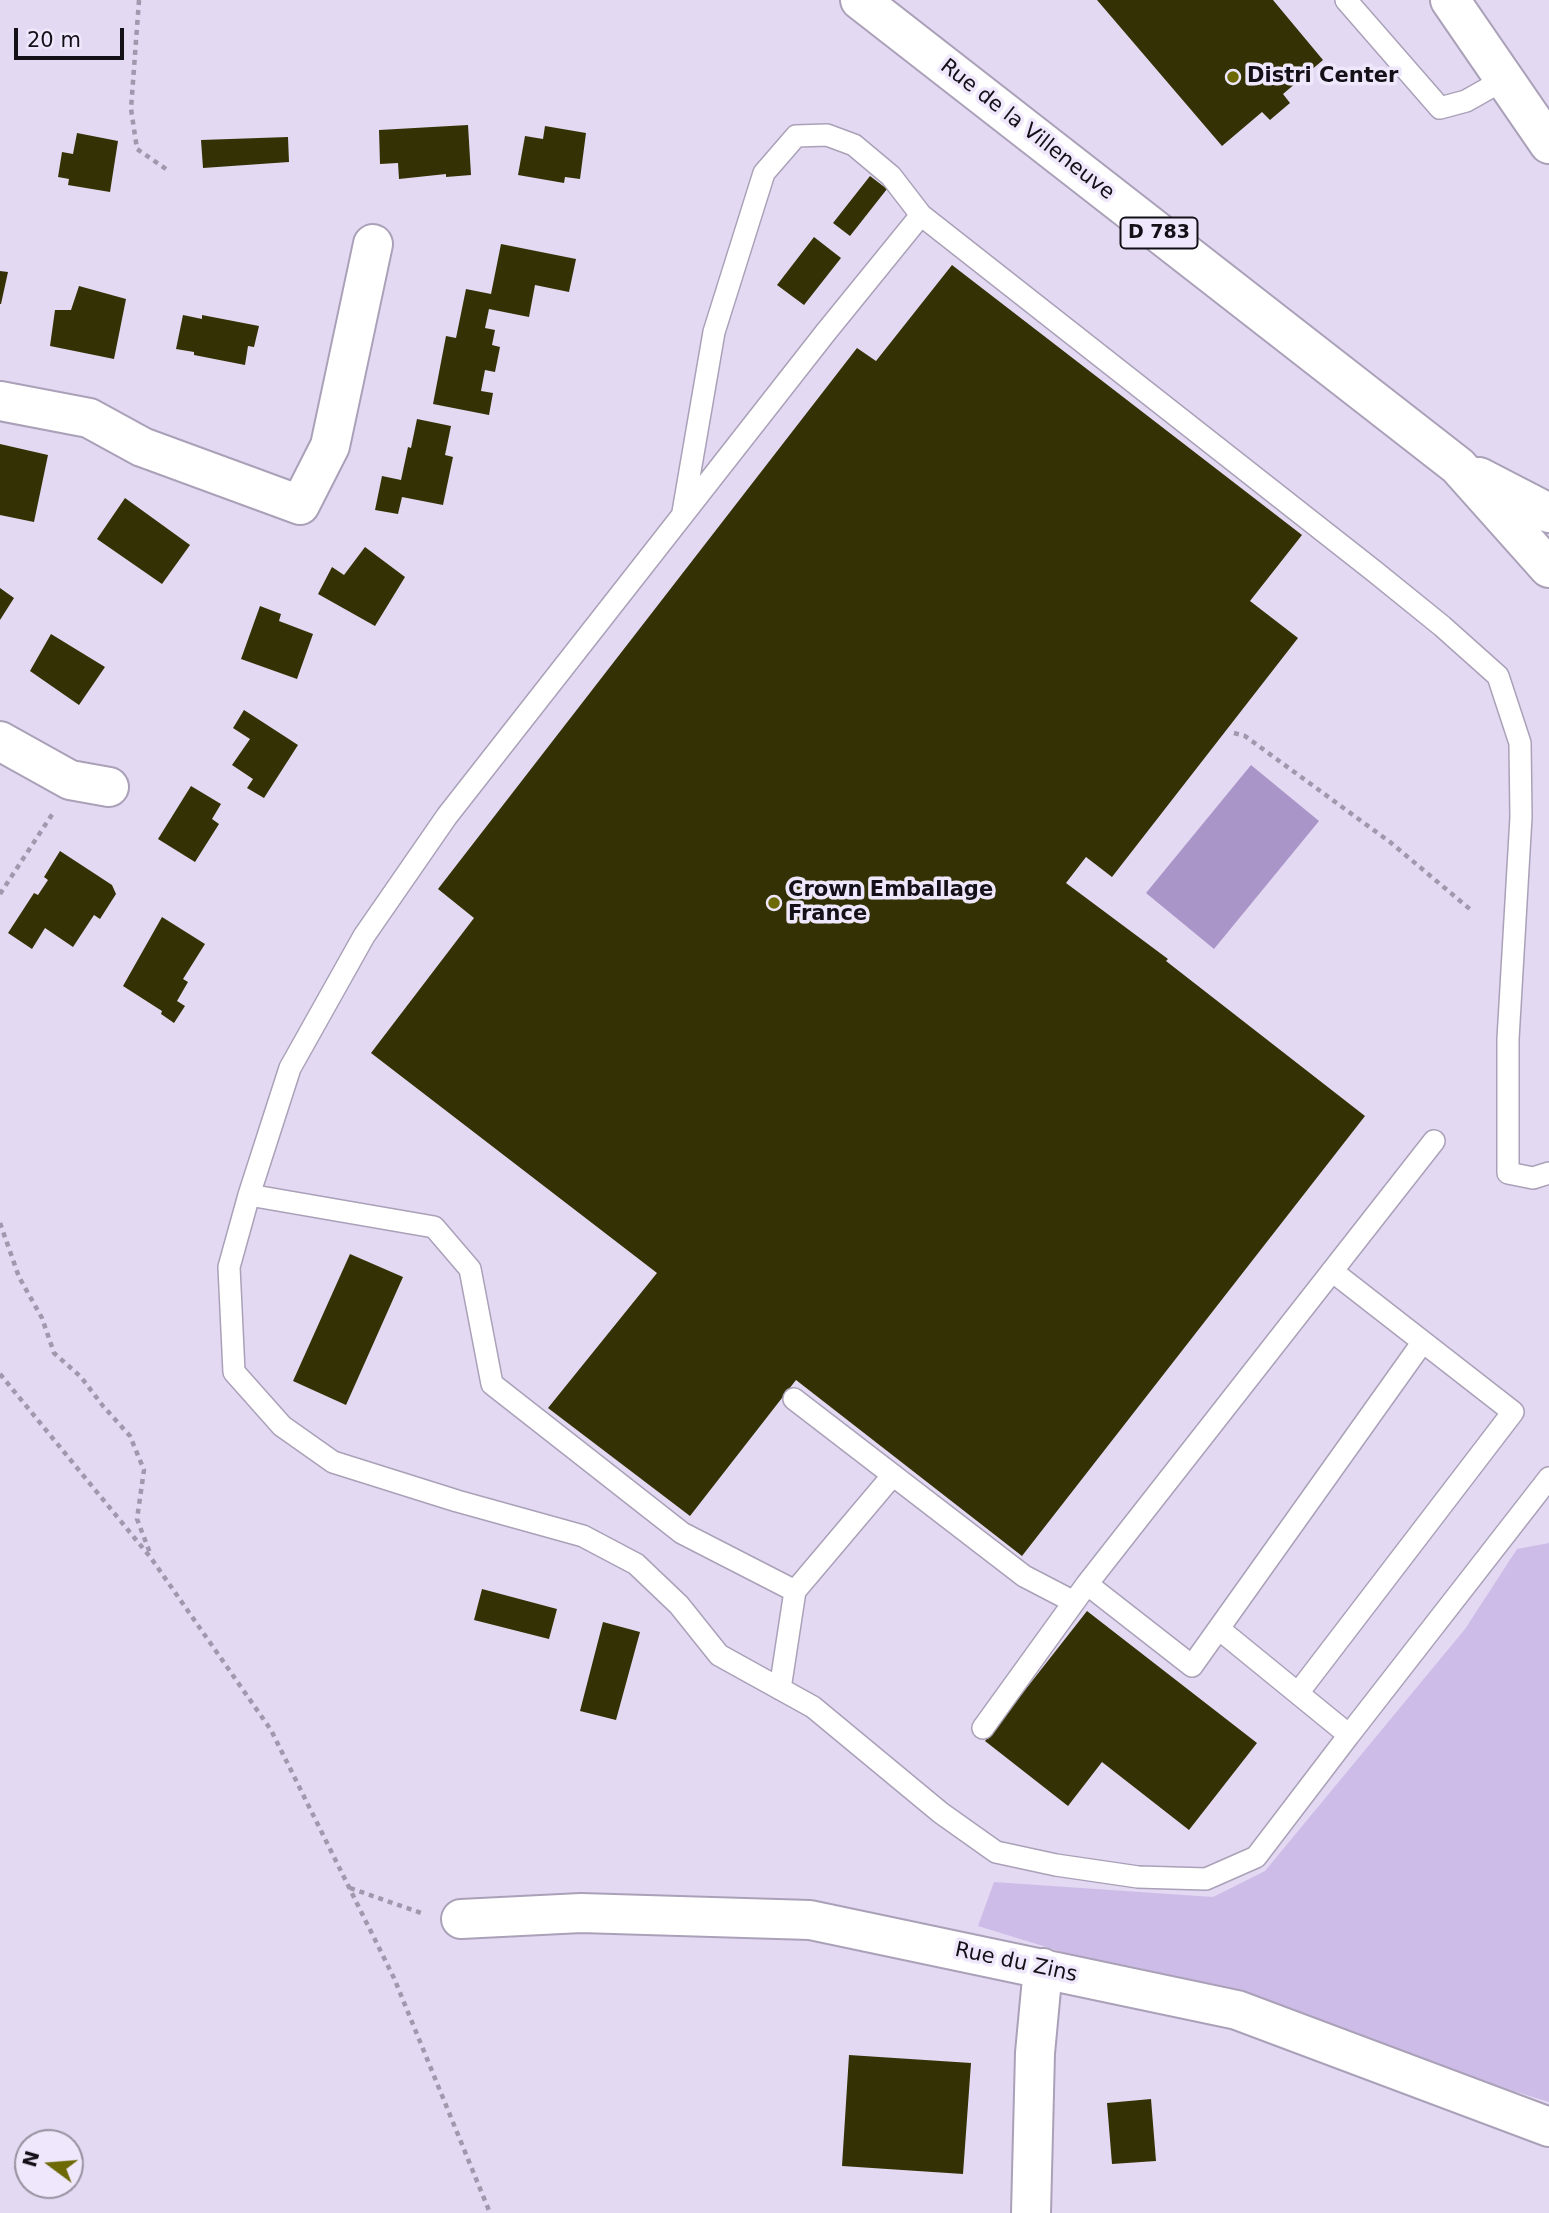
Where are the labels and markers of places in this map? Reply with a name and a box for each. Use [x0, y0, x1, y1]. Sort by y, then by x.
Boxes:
place label: Distri Center [1247, 64, 1398, 90]
marker: Distri Center [1225, 69, 1241, 85]
place label: Crown Emballage France [788, 878, 993, 928]
marker: Crown Emballage France [766, 895, 782, 911]

